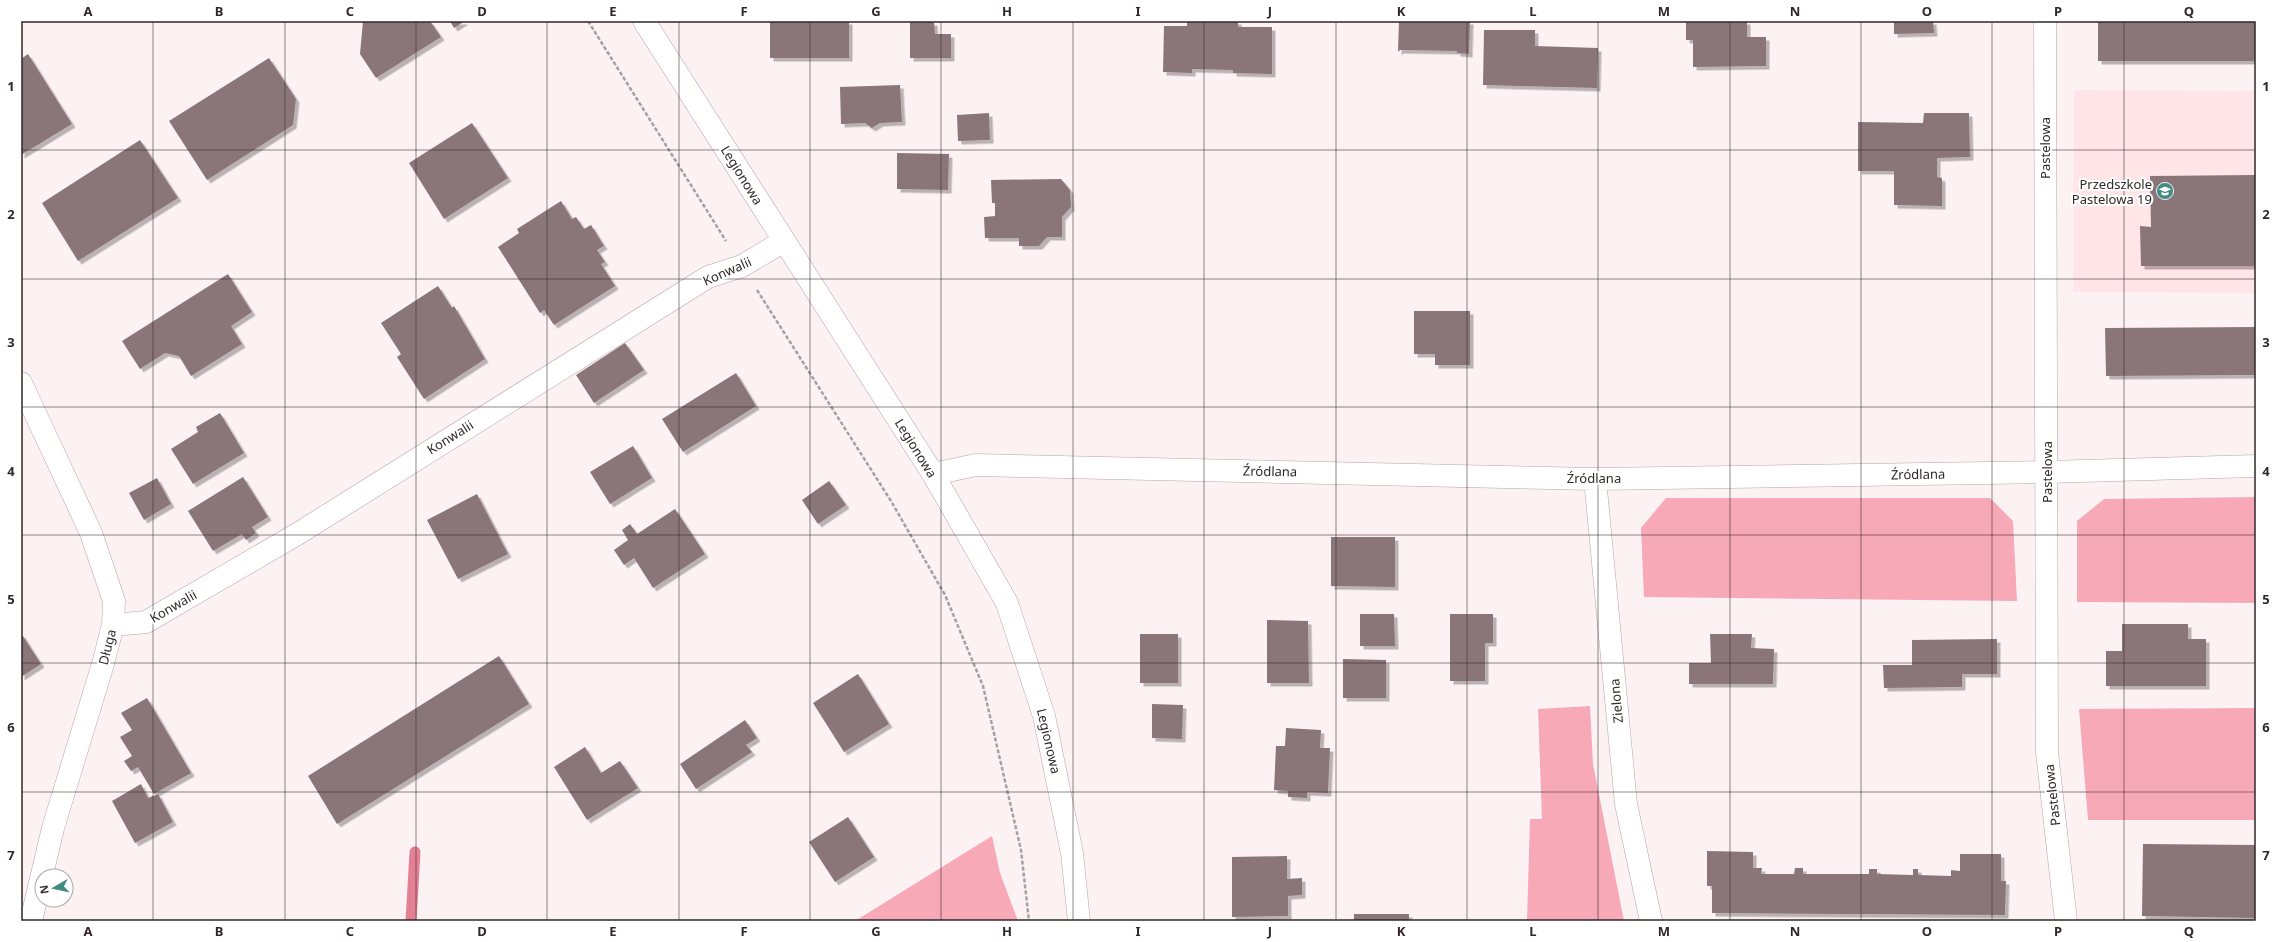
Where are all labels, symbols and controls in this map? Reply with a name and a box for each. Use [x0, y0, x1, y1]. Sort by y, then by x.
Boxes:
text: A [84, 2, 93, 20]
text: B [215, 2, 223, 20]
text: C [346, 2, 354, 20]
text: D [477, 2, 487, 20]
text: E [609, 2, 617, 20]
text: F [740, 2, 748, 20]
text: G [871, 2, 881, 20]
text: H [1002, 2, 1012, 20]
text: I [1135, 2, 1141, 20]
text: J [1267, 2, 1272, 20]
text: K [1397, 2, 1406, 20]
text: L [1529, 2, 1537, 20]
text: M [1658, 2, 1670, 20]
text: N [1790, 2, 1800, 20]
text: O [1922, 2, 1932, 20]
text: P [2054, 2, 2062, 20]
text: Q [2184, 2, 2194, 20]
text: 1 [7, 77, 15, 95]
text: 1 [2262, 77, 2270, 95]
street label: Pastelowa [2036, 117, 2054, 179]
street label: Legionowa [717, 142, 767, 208]
place label: Przedszkole Pastelowa 19 [2072, 175, 2152, 208]
school or university icon: Przedszkole Pastelowa 19 [2155, 181, 2175, 201]
text: 2 [7, 205, 15, 223]
text: 2 [2262, 205, 2270, 223]
street label: Konwalii [700, 252, 754, 290]
text: 3 [7, 333, 15, 351]
text: 3 [2262, 333, 2270, 351]
street label: Legionowa [891, 415, 941, 481]
street label: Konwalii [423, 416, 477, 458]
street label: Pastelowa [2038, 441, 2056, 503]
text: 4 [7, 462, 15, 480]
street label: Źródlana [1243, 462, 1297, 480]
text: 4 [2262, 462, 2270, 480]
street label: Źródlana [1891, 465, 1945, 483]
street label: Źródlana [1567, 469, 1621, 487]
street label: Konwalii [146, 585, 200, 627]
text: 5 [7, 590, 15, 608]
text: 5 [2262, 590, 2270, 608]
street label: Długa [94, 627, 120, 667]
street label: Zielona [1605, 678, 1627, 724]
street label: Legionowa [1033, 707, 1065, 775]
text: 6 [7, 718, 15, 736]
text: 6 [2262, 718, 2270, 736]
street label: Pastelowa [2040, 763, 2064, 827]
text: 7 [7, 846, 15, 864]
text: 7 [2262, 846, 2270, 864]
north arrow [34, 868, 74, 908]
text: N [36, 884, 52, 895]
text: A [84, 922, 93, 940]
text: B [215, 922, 223, 940]
text: C [346, 922, 354, 940]
text: D [477, 922, 487, 940]
text: E [609, 922, 617, 940]
text: F [740, 922, 748, 940]
text: G [871, 922, 881, 940]
text: H [1002, 922, 1012, 940]
text: I [1135, 922, 1141, 940]
text: J [1267, 922, 1272, 940]
text: K [1397, 922, 1406, 940]
text: L [1529, 922, 1537, 940]
text: M [1658, 922, 1670, 940]
text: N [1790, 922, 1800, 940]
text: O [1922, 922, 1932, 940]
text: P [2054, 922, 2062, 940]
text: Q [2184, 922, 2194, 940]

